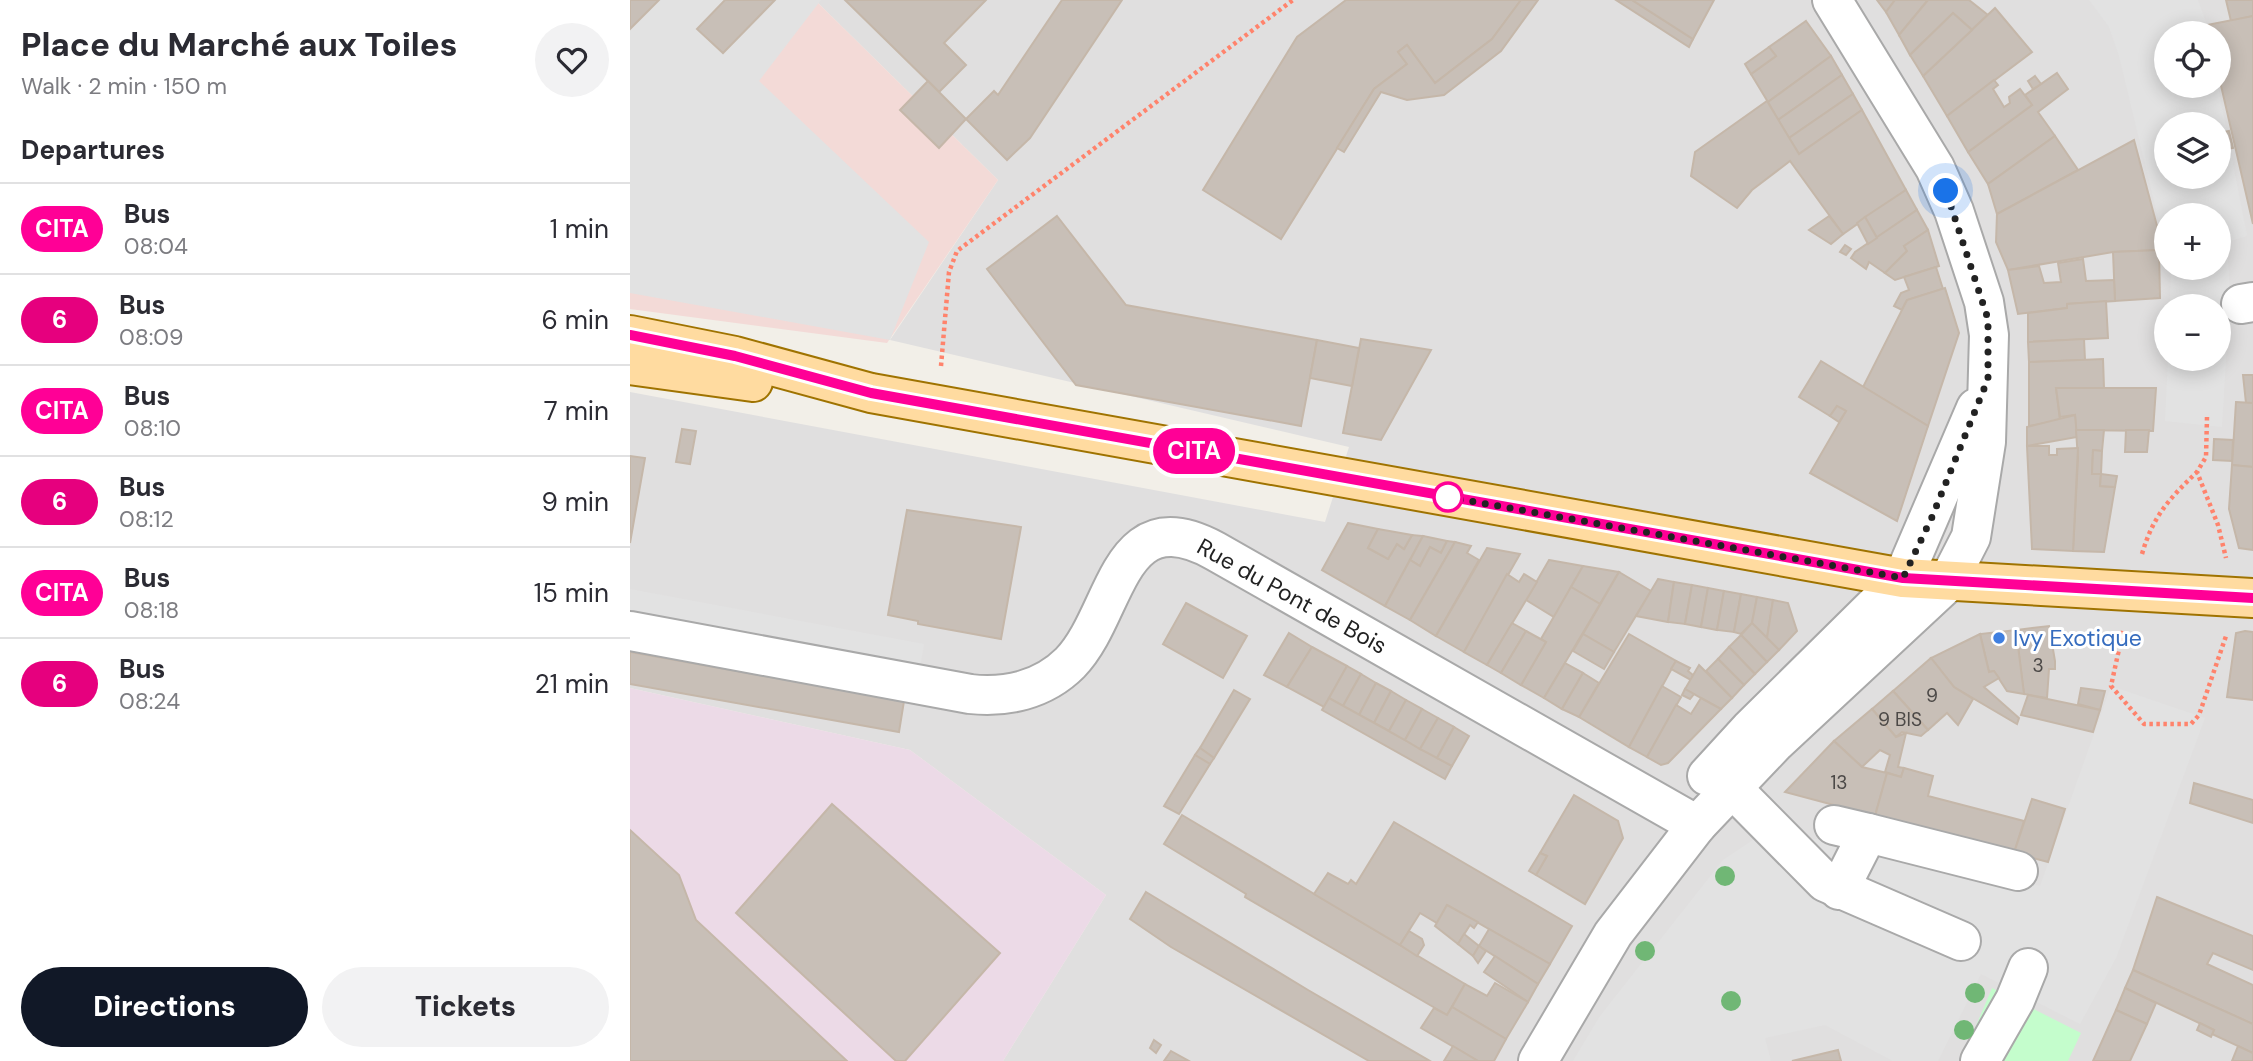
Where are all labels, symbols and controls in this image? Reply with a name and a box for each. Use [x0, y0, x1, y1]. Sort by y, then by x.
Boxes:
map controls [2154, 21, 2231, 371]
button: locate [2154, 21, 2231, 98]
text: Place du Marché aux Toiles [21, 23, 457, 66]
button: heart [535, 23, 609, 97]
text: Walk · 2 min · 150 m [21, 71, 227, 101]
button: layers [2154, 112, 2231, 189]
text: Departures [21, 133, 165, 167]
your location [1928, 173, 1963, 208]
text: Bus [124, 197, 170, 231]
button: + [2154, 203, 2231, 280]
text: 1 min [550, 212, 609, 246]
text: CITA [35, 213, 89, 244]
text: 08:04 [124, 231, 188, 261]
text: Bus [119, 288, 165, 322]
button: − [2154, 294, 2231, 371]
text: 6 min [541, 303, 609, 337]
text: 6 [52, 304, 67, 335]
text: 08:09 [119, 322, 184, 352]
text: Bus [124, 379, 170, 413]
text: 7 min [544, 394, 609, 428]
text: CITA [35, 395, 89, 426]
text: 08:10 [124, 413, 181, 443]
line badge: CITA [1145, 428, 1243, 474]
text: CITA [1167, 435, 1221, 466]
text: Bus [119, 470, 165, 504]
unlabelled marker [1433, 482, 1463, 512]
text: 9 min [541, 485, 609, 519]
text: 6 [52, 486, 67, 517]
text: 08:12 [119, 504, 174, 534]
street label: Rue du Pont de Bois [1192, 531, 1392, 661]
text: Bus [124, 561, 170, 595]
text: 15 min [534, 576, 609, 610]
text: CITA [35, 577, 89, 608]
text: 08:18 [124, 595, 179, 625]
place label: Ivy Exotique [2013, 623, 2142, 653]
marker: Ivy Exotique [1991, 630, 2007, 646]
text: Bus [119, 652, 165, 686]
house number: 3 [2032, 653, 2044, 678]
text: 21 min [535, 667, 609, 701]
text: 6 [52, 668, 67, 699]
house number: 9 [1926, 683, 1938, 708]
text: 08:24 [119, 686, 180, 716]
house number: 9 BIS [1878, 707, 1922, 732]
house number: 13 [1830, 770, 1848, 795]
button: Directions [21, 967, 308, 1047]
button: Tickets [322, 967, 609, 1047]

